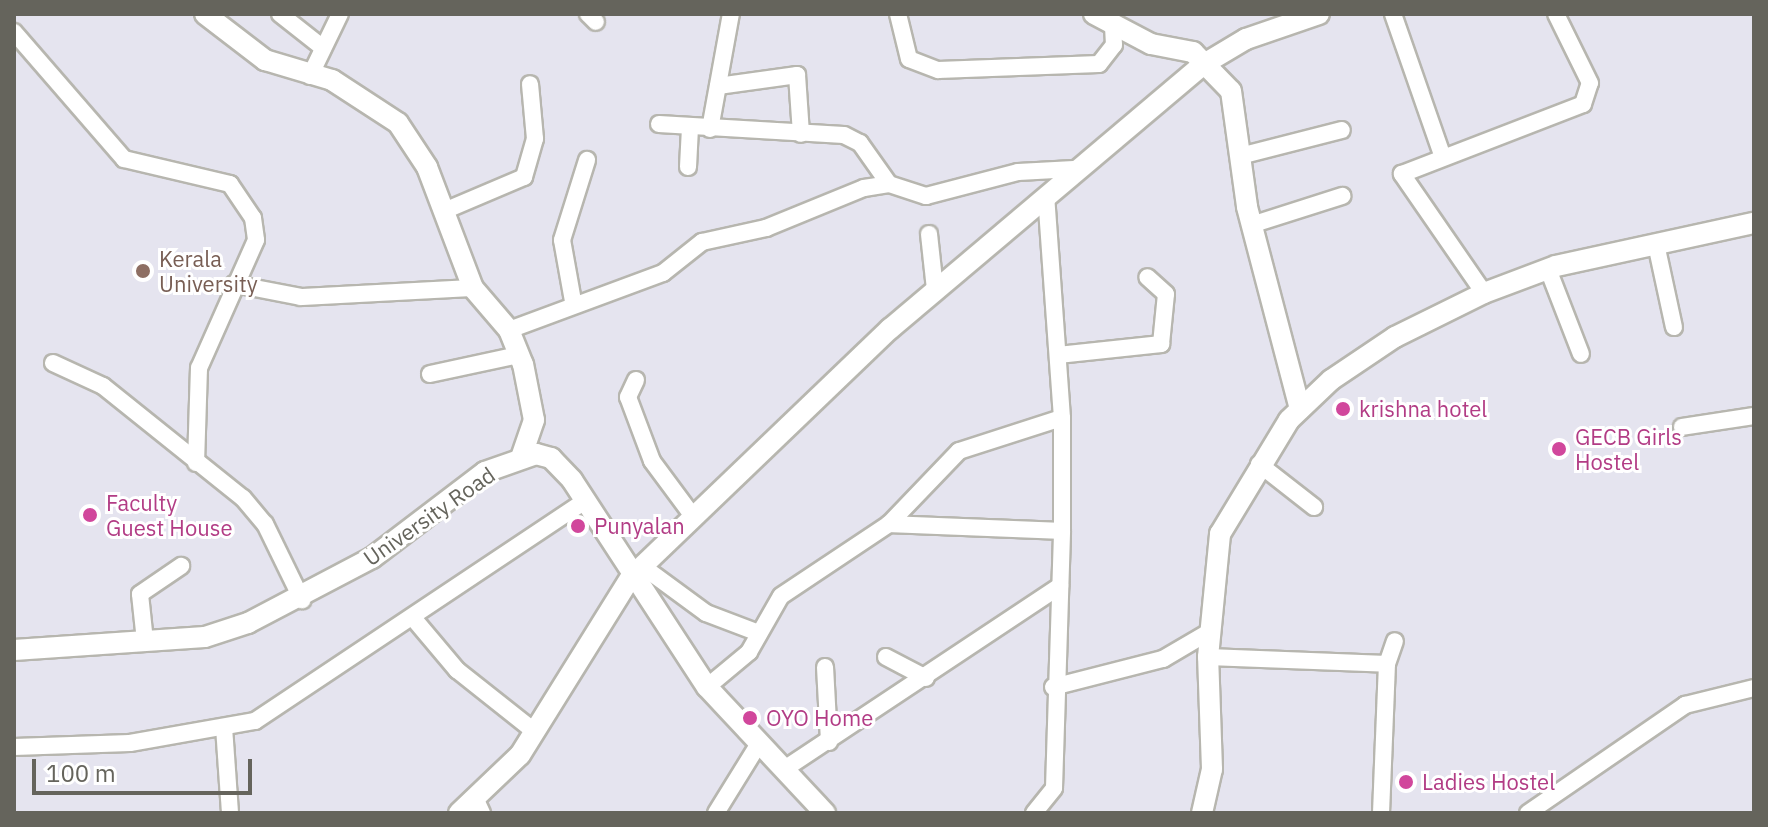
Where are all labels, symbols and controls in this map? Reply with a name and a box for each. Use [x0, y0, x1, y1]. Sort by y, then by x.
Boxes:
place label: Kerala University [159, 245, 258, 296]
marker: Kerala University [134, 262, 152, 280]
place label: krishna hotel [1359, 396, 1487, 422]
marker: krishna hotel [1334, 400, 1352, 418]
place label: GECB Girls Hostel [1575, 423, 1682, 474]
marker: GECB Girls Hostel [1550, 440, 1568, 458]
street label: University Road [358, 461, 500, 571]
place label: Faculty Guest House [106, 489, 232, 540]
marker: Faculty Guest House [81, 506, 99, 524]
place label: Punyalan [594, 513, 685, 539]
marker: Punyalan [569, 517, 587, 535]
place label: OYO Home [766, 705, 873, 731]
marker: OYO Home [741, 709, 759, 727]
scale bar [36, 743, 256, 793]
text: 100 m [46, 757, 116, 789]
place label: Ladies Hostel [1422, 769, 1555, 795]
marker: Ladies Hostel [1397, 773, 1415, 791]

